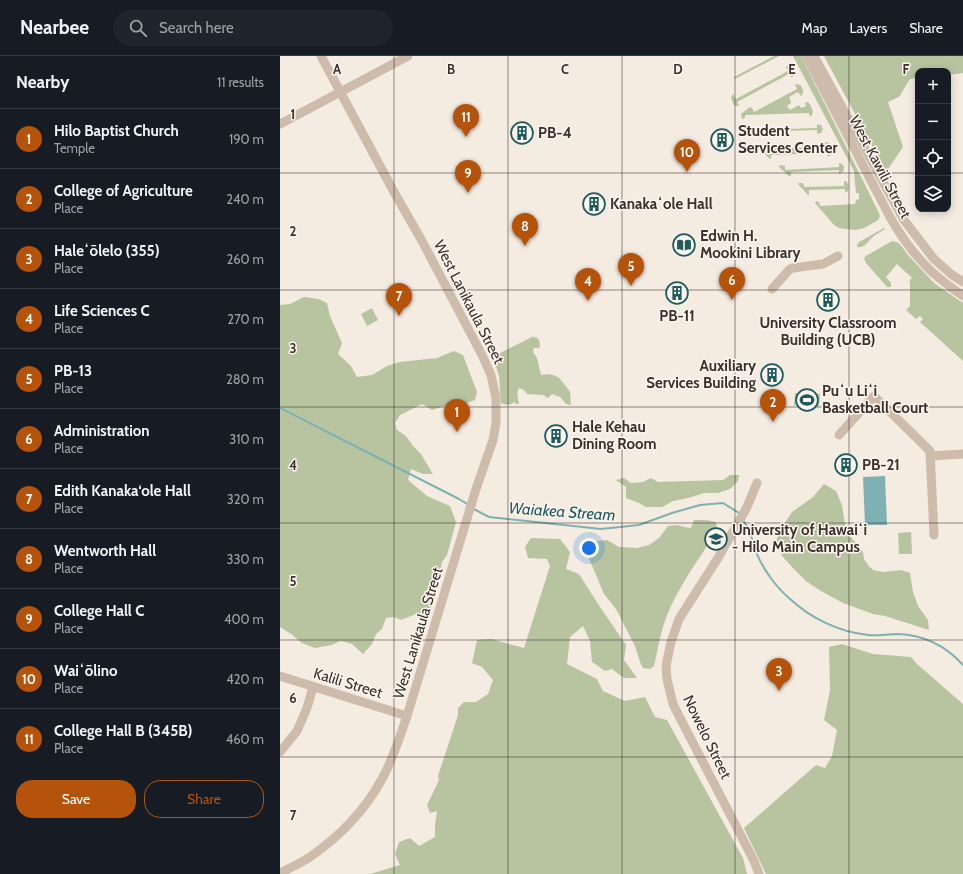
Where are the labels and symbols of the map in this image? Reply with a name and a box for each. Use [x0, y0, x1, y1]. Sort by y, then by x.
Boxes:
text: A [333, 61, 342, 77]
text: B [447, 61, 455, 77]
text: C [561, 61, 569, 77]
text: D [673, 61, 683, 77]
text: E [788, 61, 796, 77]
text: F [903, 61, 910, 77]
pin: 11 [453, 104, 479, 137]
text: 1 [291, 106, 295, 122]
street label: West Kawili Street [845, 112, 915, 222]
building icon: PB-4 [509, 120, 535, 146]
place label: Student Services Center [738, 122, 837, 157]
place label: PB-4 [538, 124, 572, 142]
building icon: Student Services Center [709, 127, 735, 153]
pin: 10 [674, 139, 700, 172]
pin: 9 [455, 160, 481, 193]
building icon: Kanakaʻole Hall [581, 191, 607, 217]
place label: Kanakaʻole Hall [610, 195, 713, 213]
pin: 8 [512, 213, 538, 246]
text: 2 [290, 223, 297, 239]
place label: Edwin H. Mookini Library [700, 227, 801, 262]
library icon: Edwin H. Mookini Library [671, 232, 697, 258]
street label: West Lanikaula Street [430, 237, 508, 367]
pin: 5 [618, 253, 644, 286]
pin: 6 [719, 267, 745, 300]
pin: 4 [575, 268, 601, 301]
building icon: PB-11 [664, 280, 690, 306]
pin: 7 [386, 283, 412, 316]
building icon: University Classroom Building (UCB) [815, 287, 841, 313]
place label: PB-11 [659, 307, 695, 325]
place label: University Classroom Building (UCB) [759, 314, 897, 349]
text: 3 [289, 340, 297, 356]
place label: Auxiliary Services Building [646, 357, 757, 392]
building icon: Auxiliary Services Building [759, 362, 785, 388]
place label: Puʻu Liʻi Basketball Court [822, 382, 928, 417]
sports icon: Puʻu Liʻi Basketball Court [794, 387, 820, 413]
pin: 2 [760, 389, 786, 422]
pin: 1 [444, 399, 470, 432]
place label: Hale Kehau Dining Room [572, 418, 657, 453]
building icon: Hale Kehau Dining Room [543, 423, 569, 449]
building icon: PB-21 [833, 452, 859, 478]
place label: PB-21 [862, 456, 900, 474]
text: 4 [289, 457, 297, 473]
water label: Waiakea Stream [508, 498, 616, 525]
place label: University of Hawaiʻi - Hilo Main Campus [732, 521, 867, 556]
school or university icon: University of Hawaiʻi - Hilo Main Campus [703, 526, 729, 552]
your location [579, 538, 599, 558]
street label: West Lanikaula Street [389, 565, 447, 701]
text: 5 [290, 573, 297, 589]
pin: 3 [766, 658, 792, 691]
street label: Kalili Street [311, 664, 385, 702]
text: 6 [289, 690, 297, 706]
street label: Nowelo Street [679, 692, 735, 782]
text: 7 [290, 807, 297, 823]

